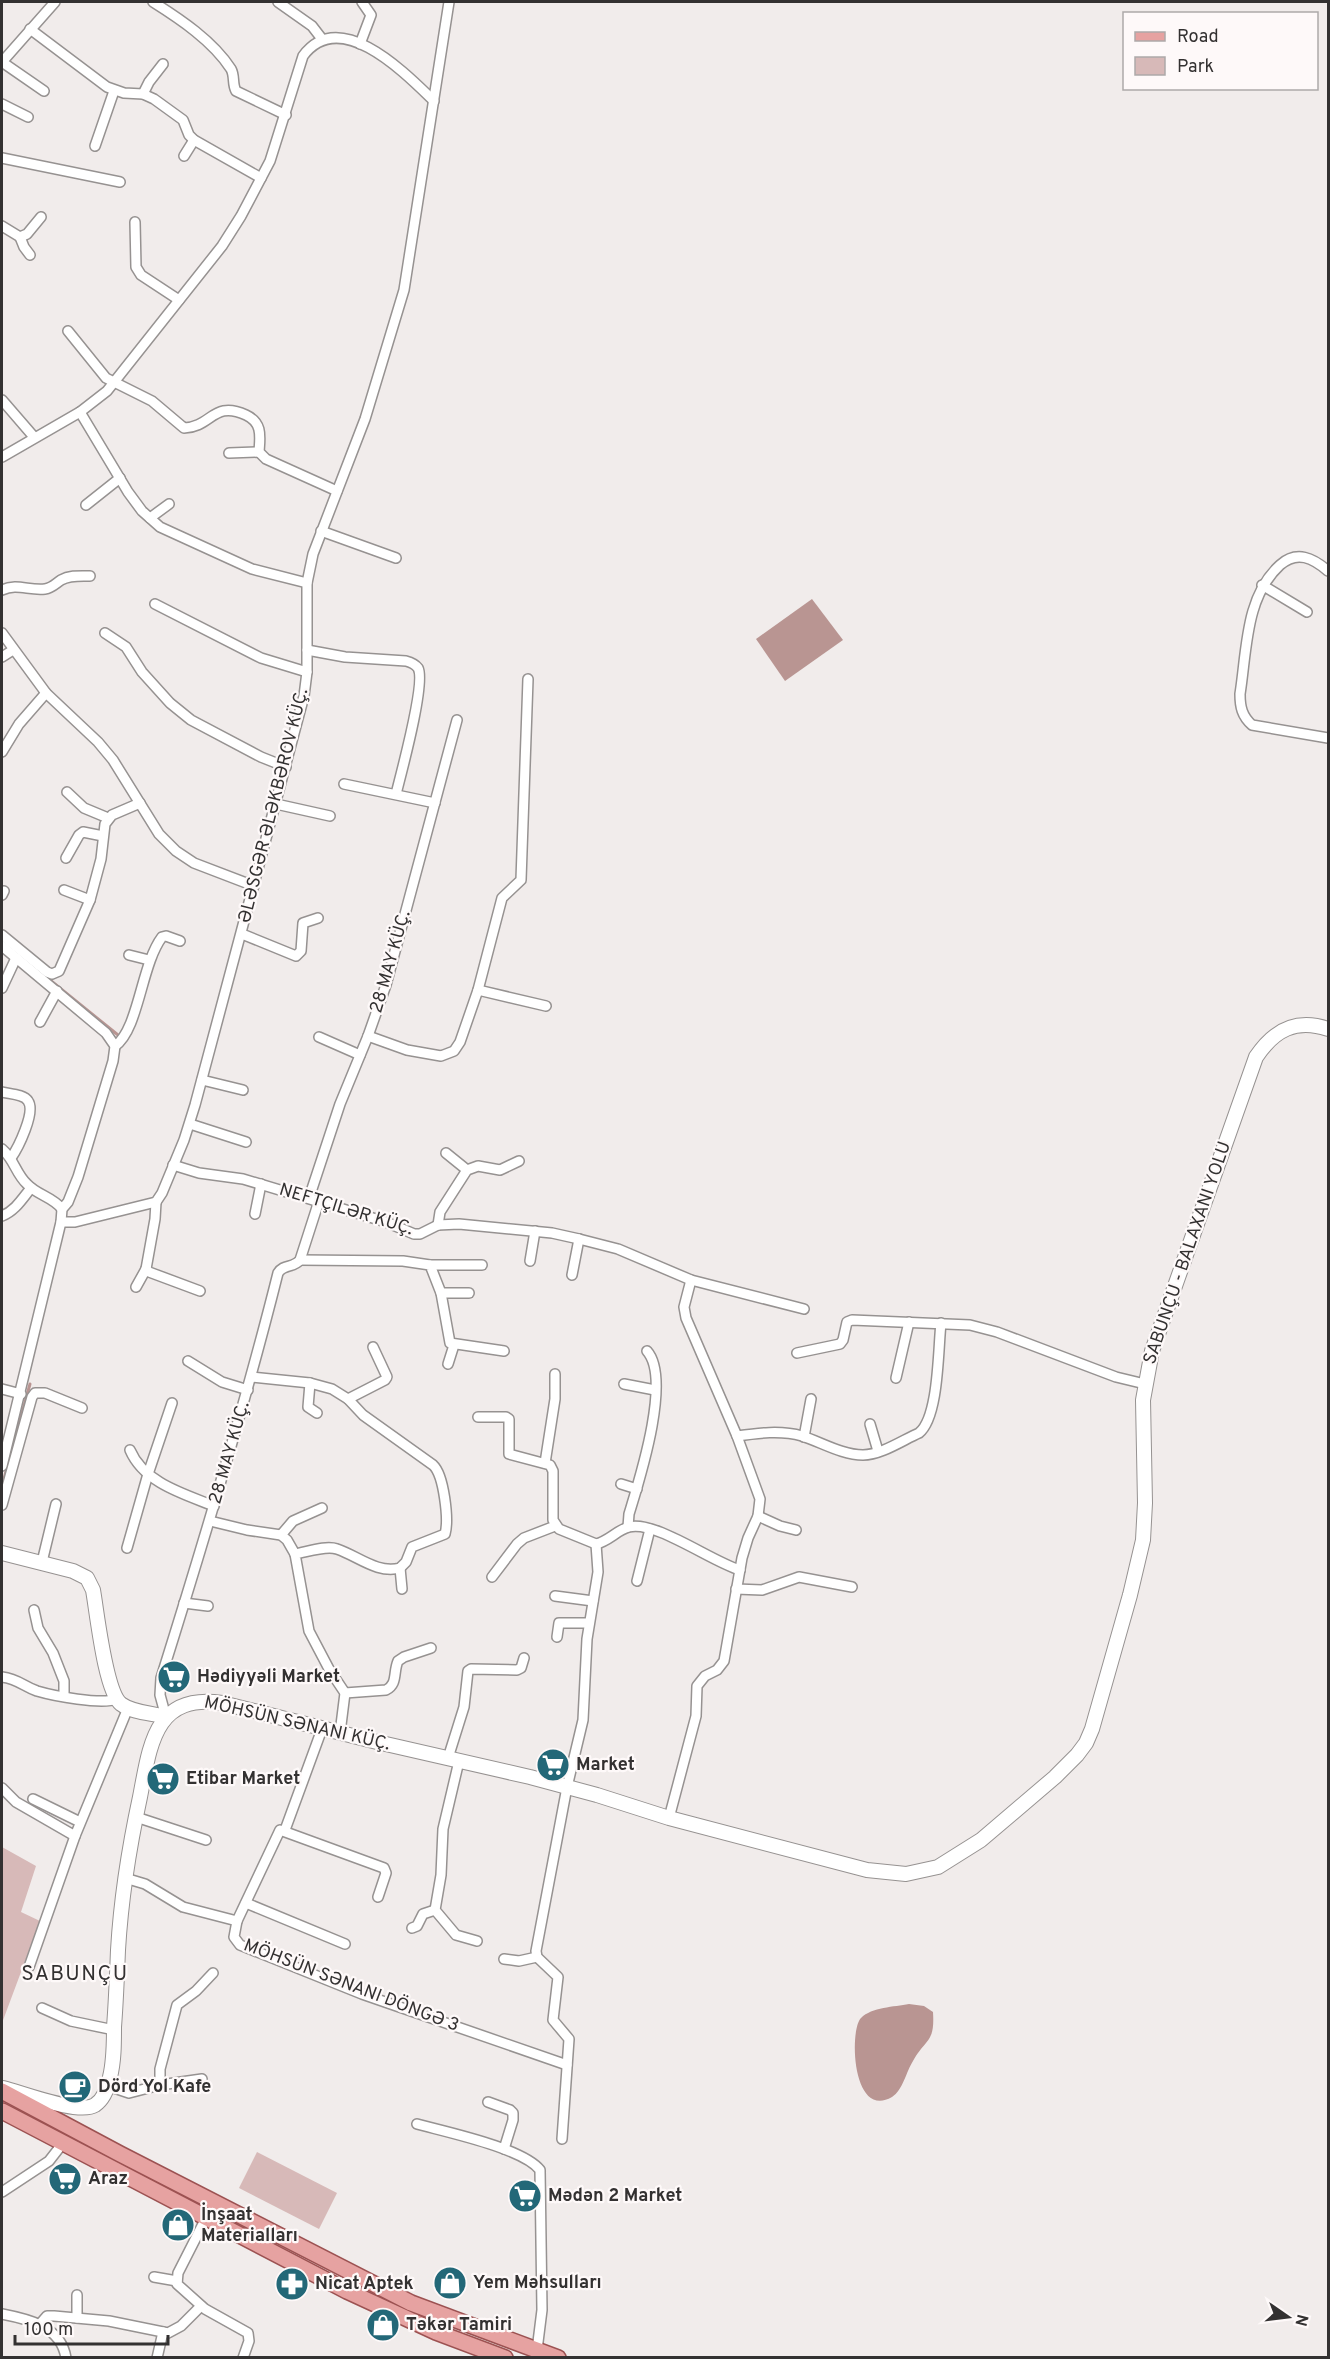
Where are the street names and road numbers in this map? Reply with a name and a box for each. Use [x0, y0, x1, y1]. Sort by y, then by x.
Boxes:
street label: ƏLƏSGƏR ƏLƏKBƏROV KÜÇ. [232, 686, 314, 926]
street label: 28 MAY KÜÇ. [363, 907, 417, 1016]
street label: SABUNÇU - BALAXANI YOLU [1139, 1138, 1237, 1368]
street label: NEFTÇILƏR KÜÇ. [276, 1177, 416, 1241]
street label: 28 MAY KÜÇ. [202, 1398, 256, 1507]
street label: MÖHSÜN SƏNANI KÜÇ. [202, 1689, 393, 1757]
street label: MÖHSÜN SƏNANI DÖNGƏ 3 [240, 1932, 463, 2038]

